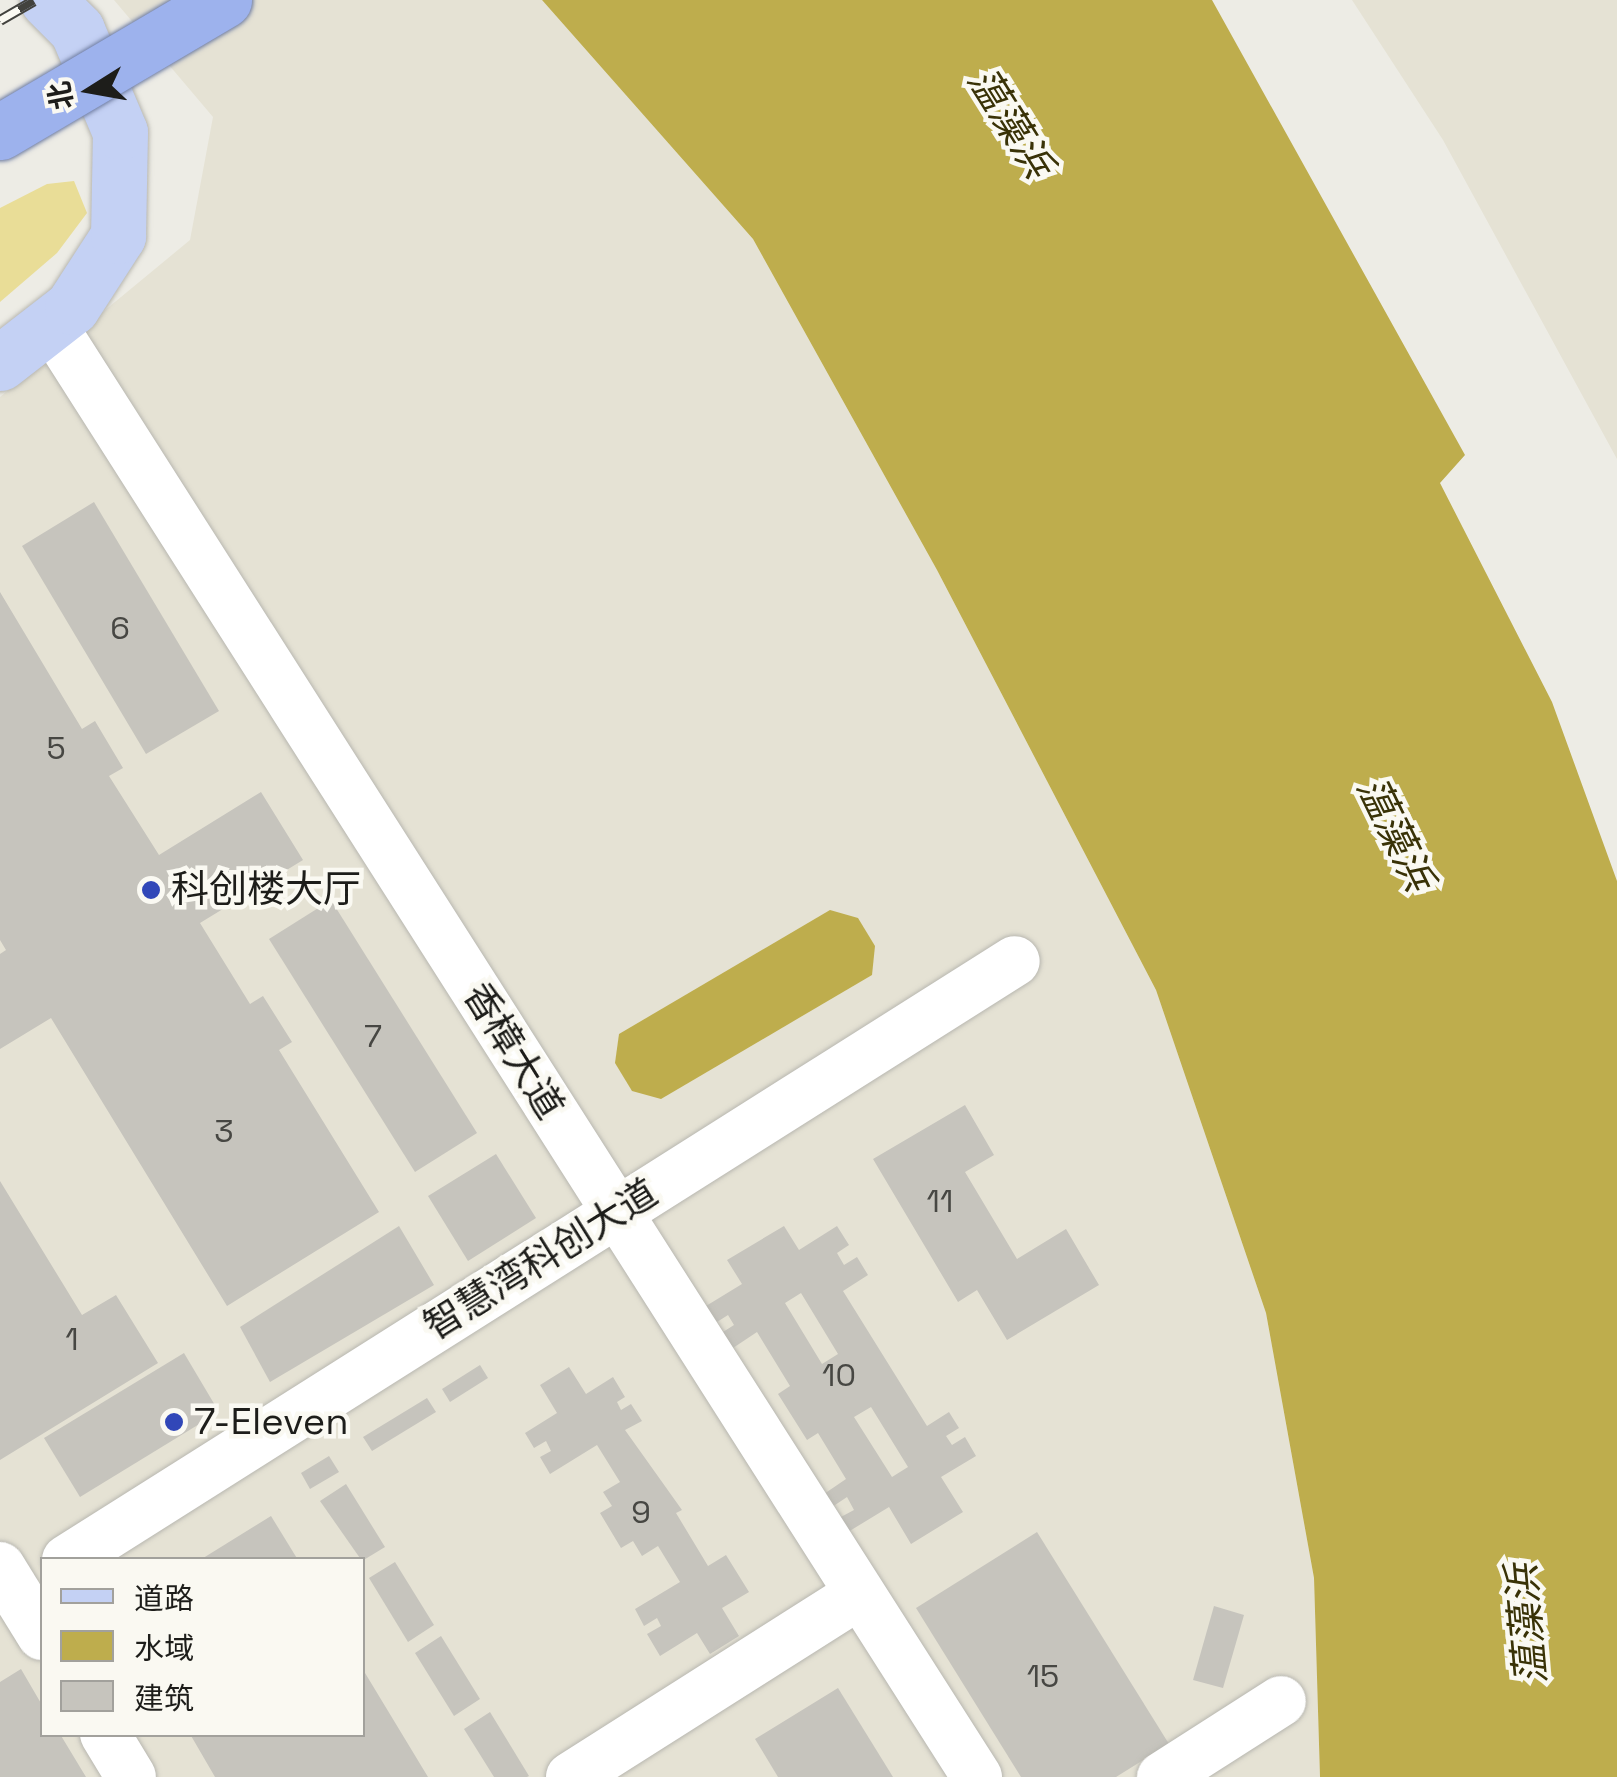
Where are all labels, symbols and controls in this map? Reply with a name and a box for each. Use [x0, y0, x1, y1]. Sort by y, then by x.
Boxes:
north arrow [40, 40, 140, 140]
water label: 蕰藻浜 [958, 59, 1062, 187]
text: 北 [40, 79, 81, 113]
house number: 6 [110, 609, 130, 647]
house number: 5 [46, 729, 66, 767]
water label: 蕰藻浜 [1347, 770, 1443, 898]
place label: 科创楼大厅 [171, 867, 361, 913]
marker: 科创楼大厅 [140, 879, 162, 901]
street label: 香樟大道 [453, 974, 573, 1128]
house number: 7 [364, 1017, 382, 1055]
house number: 3 [214, 1112, 234, 1150]
street label: 智慧湾科创大道 [416, 1170, 666, 1350]
house number: 11 [927, 1182, 953, 1220]
house number: 1 [65, 1320, 79, 1358]
house number: 10 [822, 1356, 856, 1394]
place label: 7-Eleven [194, 1399, 348, 1445]
marker: 7-Eleven [163, 1411, 185, 1433]
house number: 9 [631, 1493, 651, 1531]
legend [40, 1557, 365, 1737]
water label: 蕰藻浜 [1498, 1562, 1556, 1686]
text: 道路 [134, 1579, 194, 1618]
text: 水域 [134, 1629, 194, 1668]
house number: 15 [1027, 1657, 1059, 1695]
text: 建筑 [134, 1679, 194, 1718]

